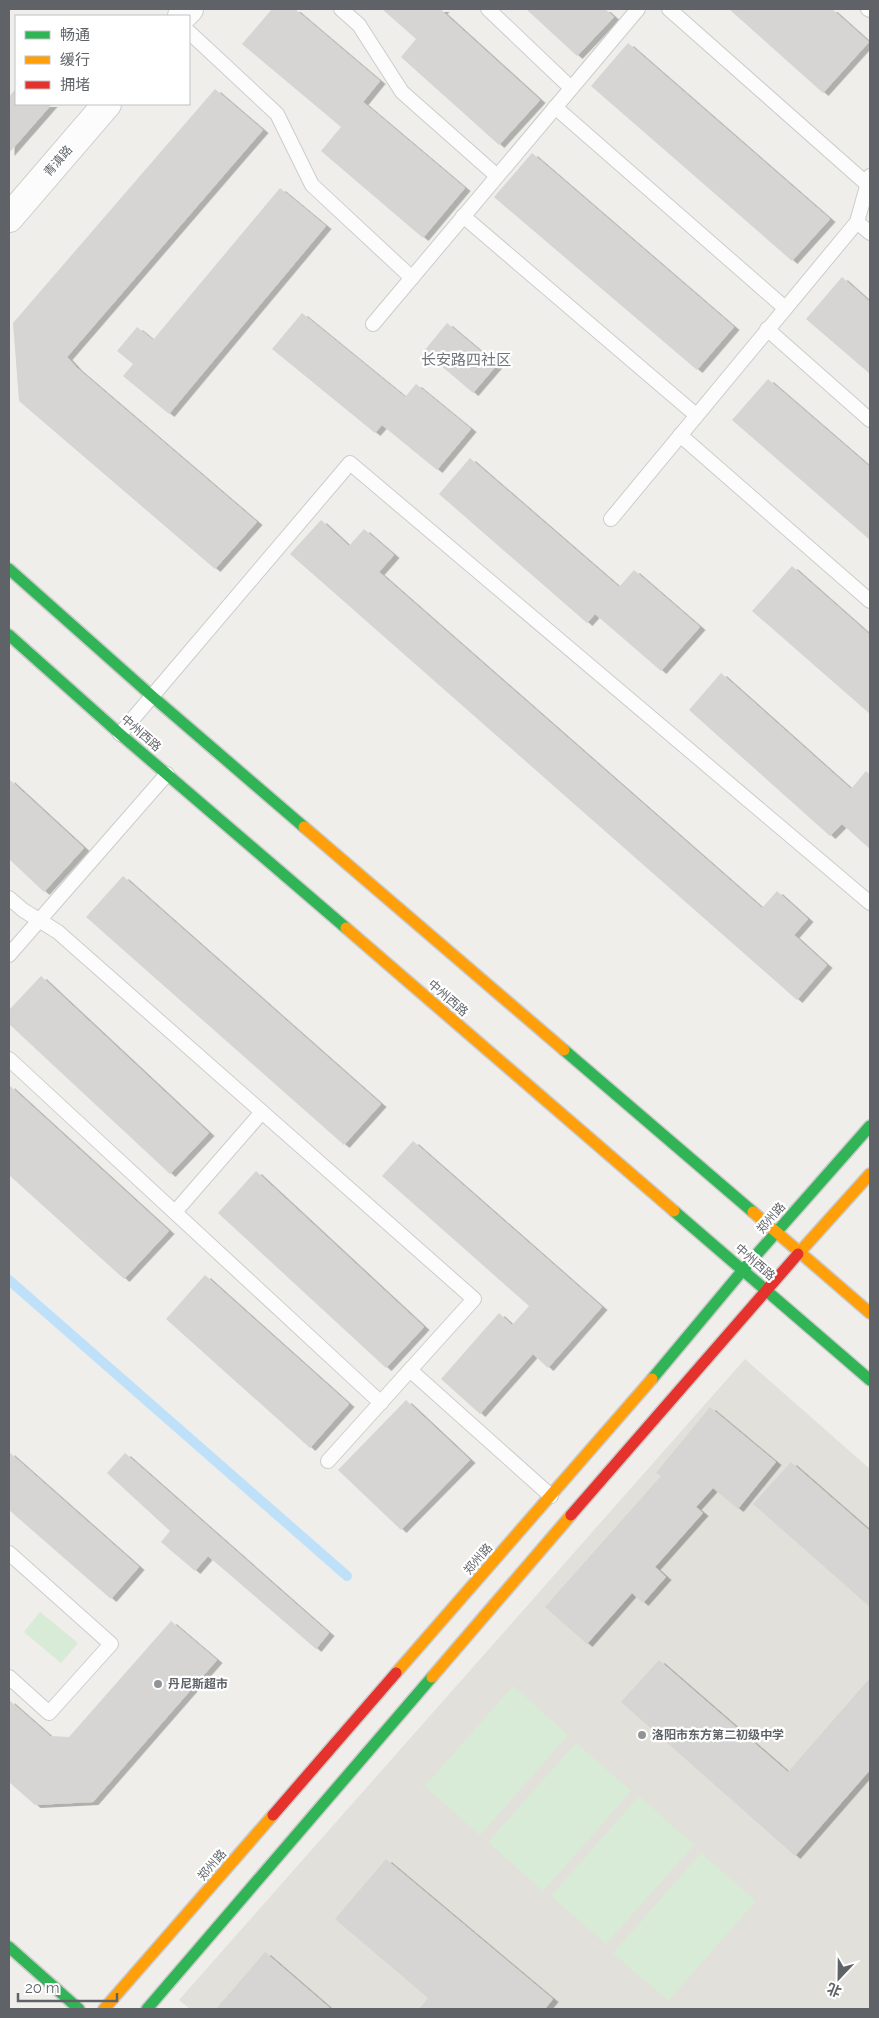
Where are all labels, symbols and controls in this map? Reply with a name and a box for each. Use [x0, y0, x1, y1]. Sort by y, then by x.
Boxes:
legend [15, 15, 190, 105]
text: 畅通 [60, 26, 90, 44]
text: 缓行 [60, 51, 90, 69]
text: 拥堵 [60, 76, 90, 94]
street label: 青滇路 [41, 143, 75, 179]
district label: 长安路四社区 [421, 351, 511, 369]
street label: 中州西路 [118, 712, 164, 754]
street label: 中州西路 [425, 977, 471, 1019]
street label: 郑州路 [754, 1200, 788, 1236]
street label: 中州西路 [732, 1241, 778, 1283]
street label: 郑州路 [461, 1541, 495, 1577]
place label: 丹尼斯超市 [168, 1677, 228, 1691]
marker: 丹尼斯超市 [152, 1678, 164, 1690]
place label: 洛阳市东方第二初级中学 [652, 1728, 784, 1742]
marker: 洛阳市东方第二初级中学 [636, 1729, 648, 1741]
street label: 郑州路 [195, 1847, 229, 1883]
north arrow [814, 1953, 864, 2003]
scale bar [18, 1970, 116, 2002]
text: 20 m [25, 1979, 60, 1997]
text: 北 [825, 1980, 844, 2000]

